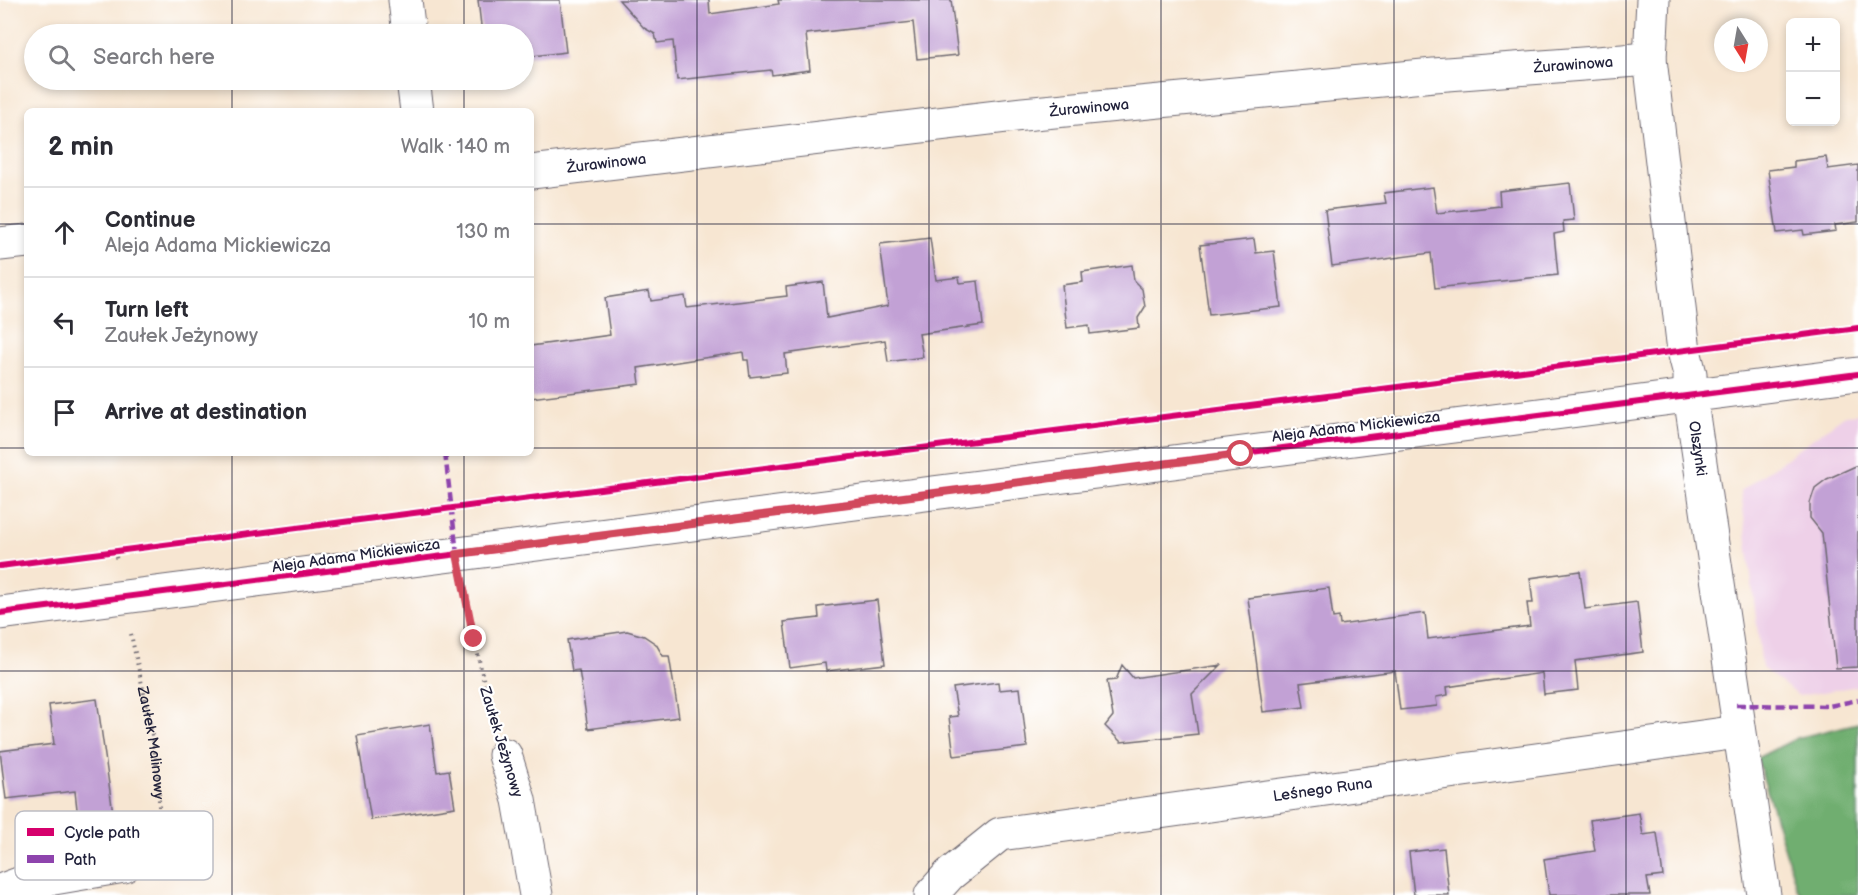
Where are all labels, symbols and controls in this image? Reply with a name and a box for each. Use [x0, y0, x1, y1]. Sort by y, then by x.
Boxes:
north arrow [1714, 18, 1768, 72]
map controls [1786, 18, 1840, 126]
button: + [1786, 18, 1840, 72]
search box [24, 24, 534, 90]
icon: search [45, 41, 78, 74]
text: Search here [93, 44, 215, 71]
street label: Żurawinowa [1532, 52, 1614, 77]
button: − [1786, 72, 1840, 126]
street label: Żurawinowa [1048, 94, 1130, 121]
text: 2 min [48, 132, 114, 163]
text: Walk · 140 m [401, 135, 510, 159]
street label: Żurawinowa [565, 149, 647, 177]
text: Continue [105, 207, 195, 234]
icon: ahead [48, 216, 81, 249]
text: 130 m [456, 220, 510, 244]
text: Aleja Adama Mickiewicza [105, 234, 331, 258]
text: Turn left [105, 297, 189, 324]
icon: left [48, 306, 81, 339]
text: 10 m [469, 310, 510, 334]
text: Zaułek Jeżynowy [105, 324, 258, 348]
icon: arrive [48, 396, 81, 429]
text: Arrive at destination [105, 399, 307, 426]
street label: Aleja Adama Mickiewicza [1271, 407, 1441, 447]
street label: Olszynki [1684, 420, 1711, 477]
route start [1227, 440, 1253, 466]
street label: Aleja Adama Mickiewicza [271, 535, 441, 577]
route end [460, 625, 486, 651]
street label: Zaułek Jeżynowy [475, 683, 527, 800]
street label: Zaułek Malinowy [133, 684, 168, 800]
street label: Leśnego Runa [1272, 773, 1373, 806]
legend [15, 811, 213, 880]
text: Cycle path [64, 824, 140, 843]
text: Path [64, 851, 96, 870]

